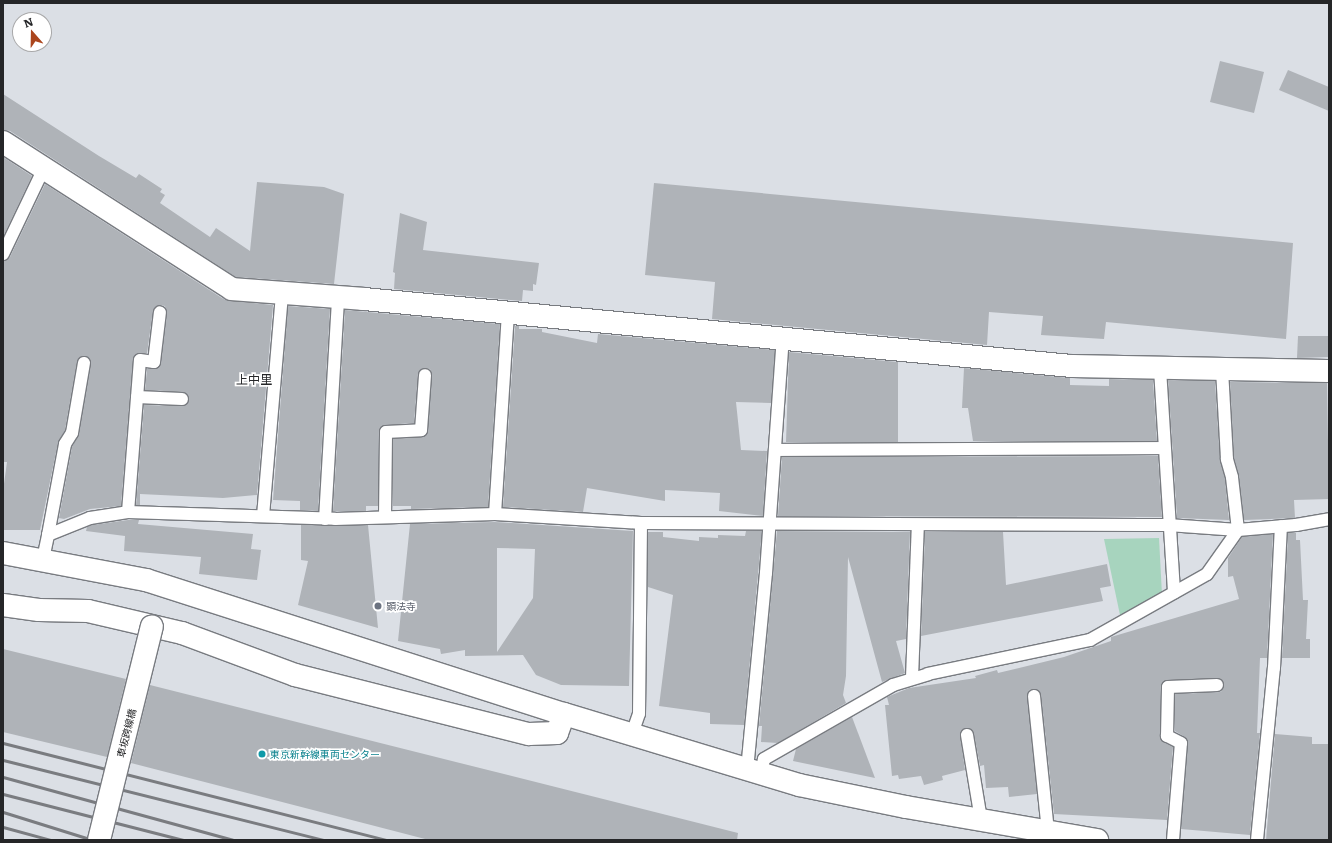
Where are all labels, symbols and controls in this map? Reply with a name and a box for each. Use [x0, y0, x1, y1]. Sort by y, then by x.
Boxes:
north arrow [12, 12, 52, 52]
text: N [21, 13, 35, 31]
district label: 上中里 [236, 373, 272, 387]
place label: 顕法寺 [386, 600, 416, 612]
marker: 顕法寺 [373, 601, 383, 611]
street label: 車坂跨線橋 [114, 707, 138, 759]
place label: 東京新幹線車両センター [270, 748, 380, 760]
marker: 東京新幹線車両センター [257, 749, 267, 759]

